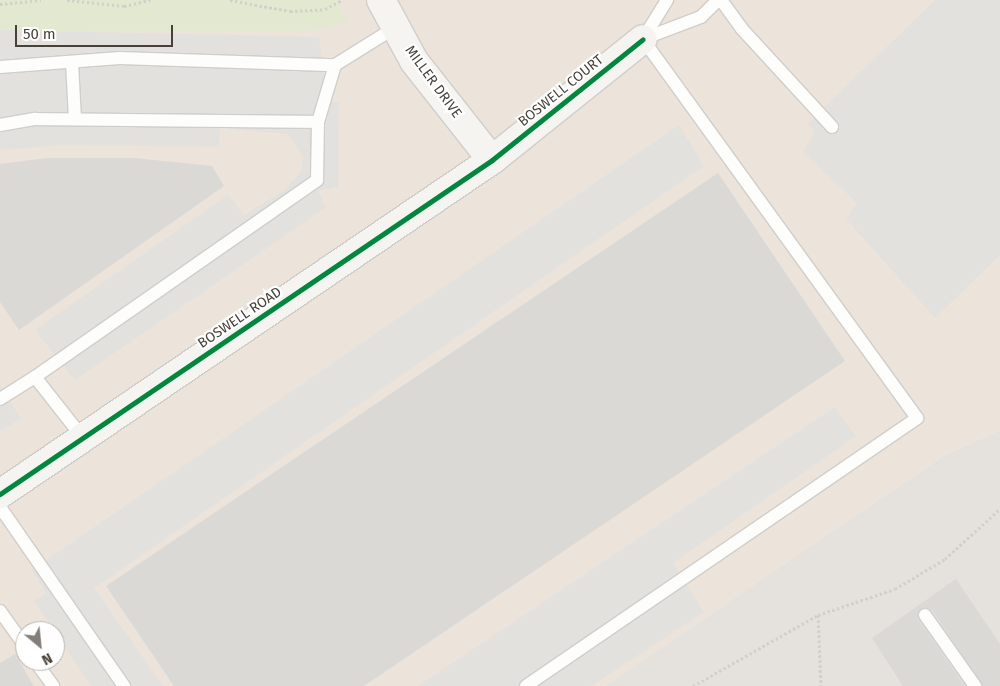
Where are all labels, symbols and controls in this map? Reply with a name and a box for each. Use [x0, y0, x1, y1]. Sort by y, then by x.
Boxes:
scale bar [18, 15, 175, 47]
text: 50 m [23, 25, 56, 43]
street label: MILLER DRIVE [401, 42, 465, 122]
street label: BOSWELL COURT [515, 52, 607, 130]
street label: BOSWELL ROAD [195, 284, 285, 352]
north arrow [15, 621, 65, 671]
text: N [39, 649, 55, 668]

